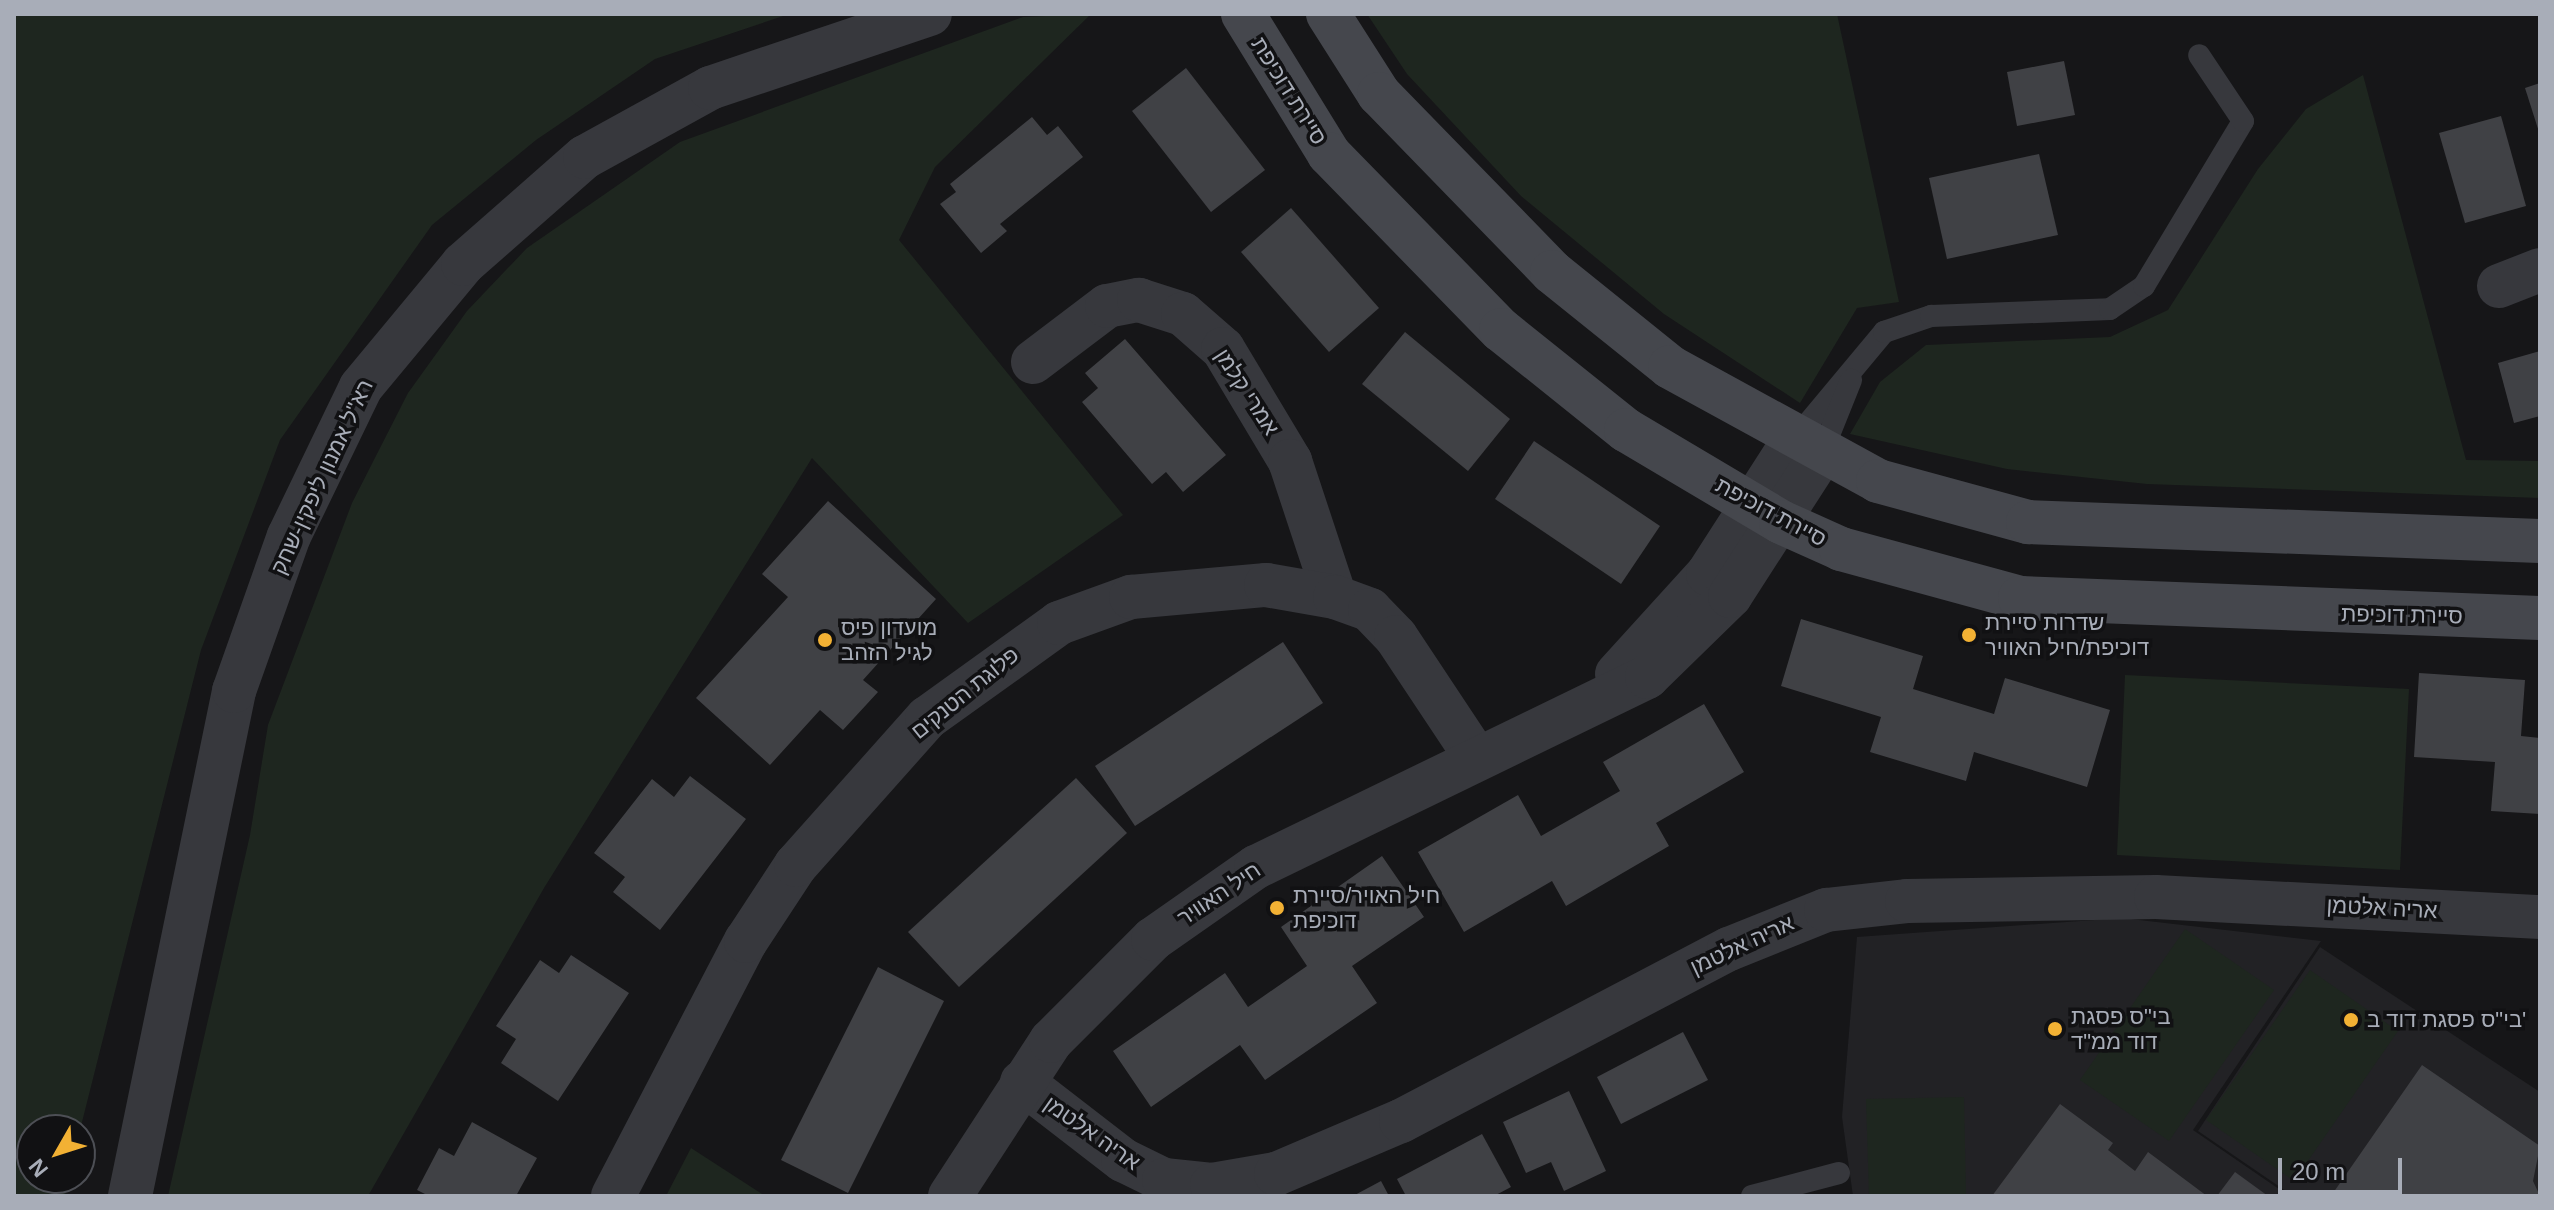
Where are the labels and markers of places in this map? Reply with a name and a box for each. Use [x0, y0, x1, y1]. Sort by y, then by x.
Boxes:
place label: שדרות סיירת דוכיפת/חיל האוויר [1985, 609, 2149, 660]
place label: מועדון פיס לגיל הזהב [841, 614, 937, 666]
marker: שדרות סיירת דוכיפת/חיל האוויר [1960, 626, 1978, 644]
marker: מועדון פיס לגיל הזהב [816, 631, 834, 649]
place label: חיל האויר/סיירת דוכיפת [1293, 882, 1440, 934]
marker: חיל האויר/סיירת דוכיפת [1268, 899, 1286, 917]
place label: בי"ס פסגת דוד ממ"ד [2071, 1003, 2171, 1054]
place label: בי"ס פסגת דוד ב' [2367, 1007, 2526, 1033]
marker: בי"ס פסגת דוד ב' [2342, 1011, 2360, 1029]
marker: בי"ס פסגת דוד ממ"ד [2046, 1020, 2064, 1038]

